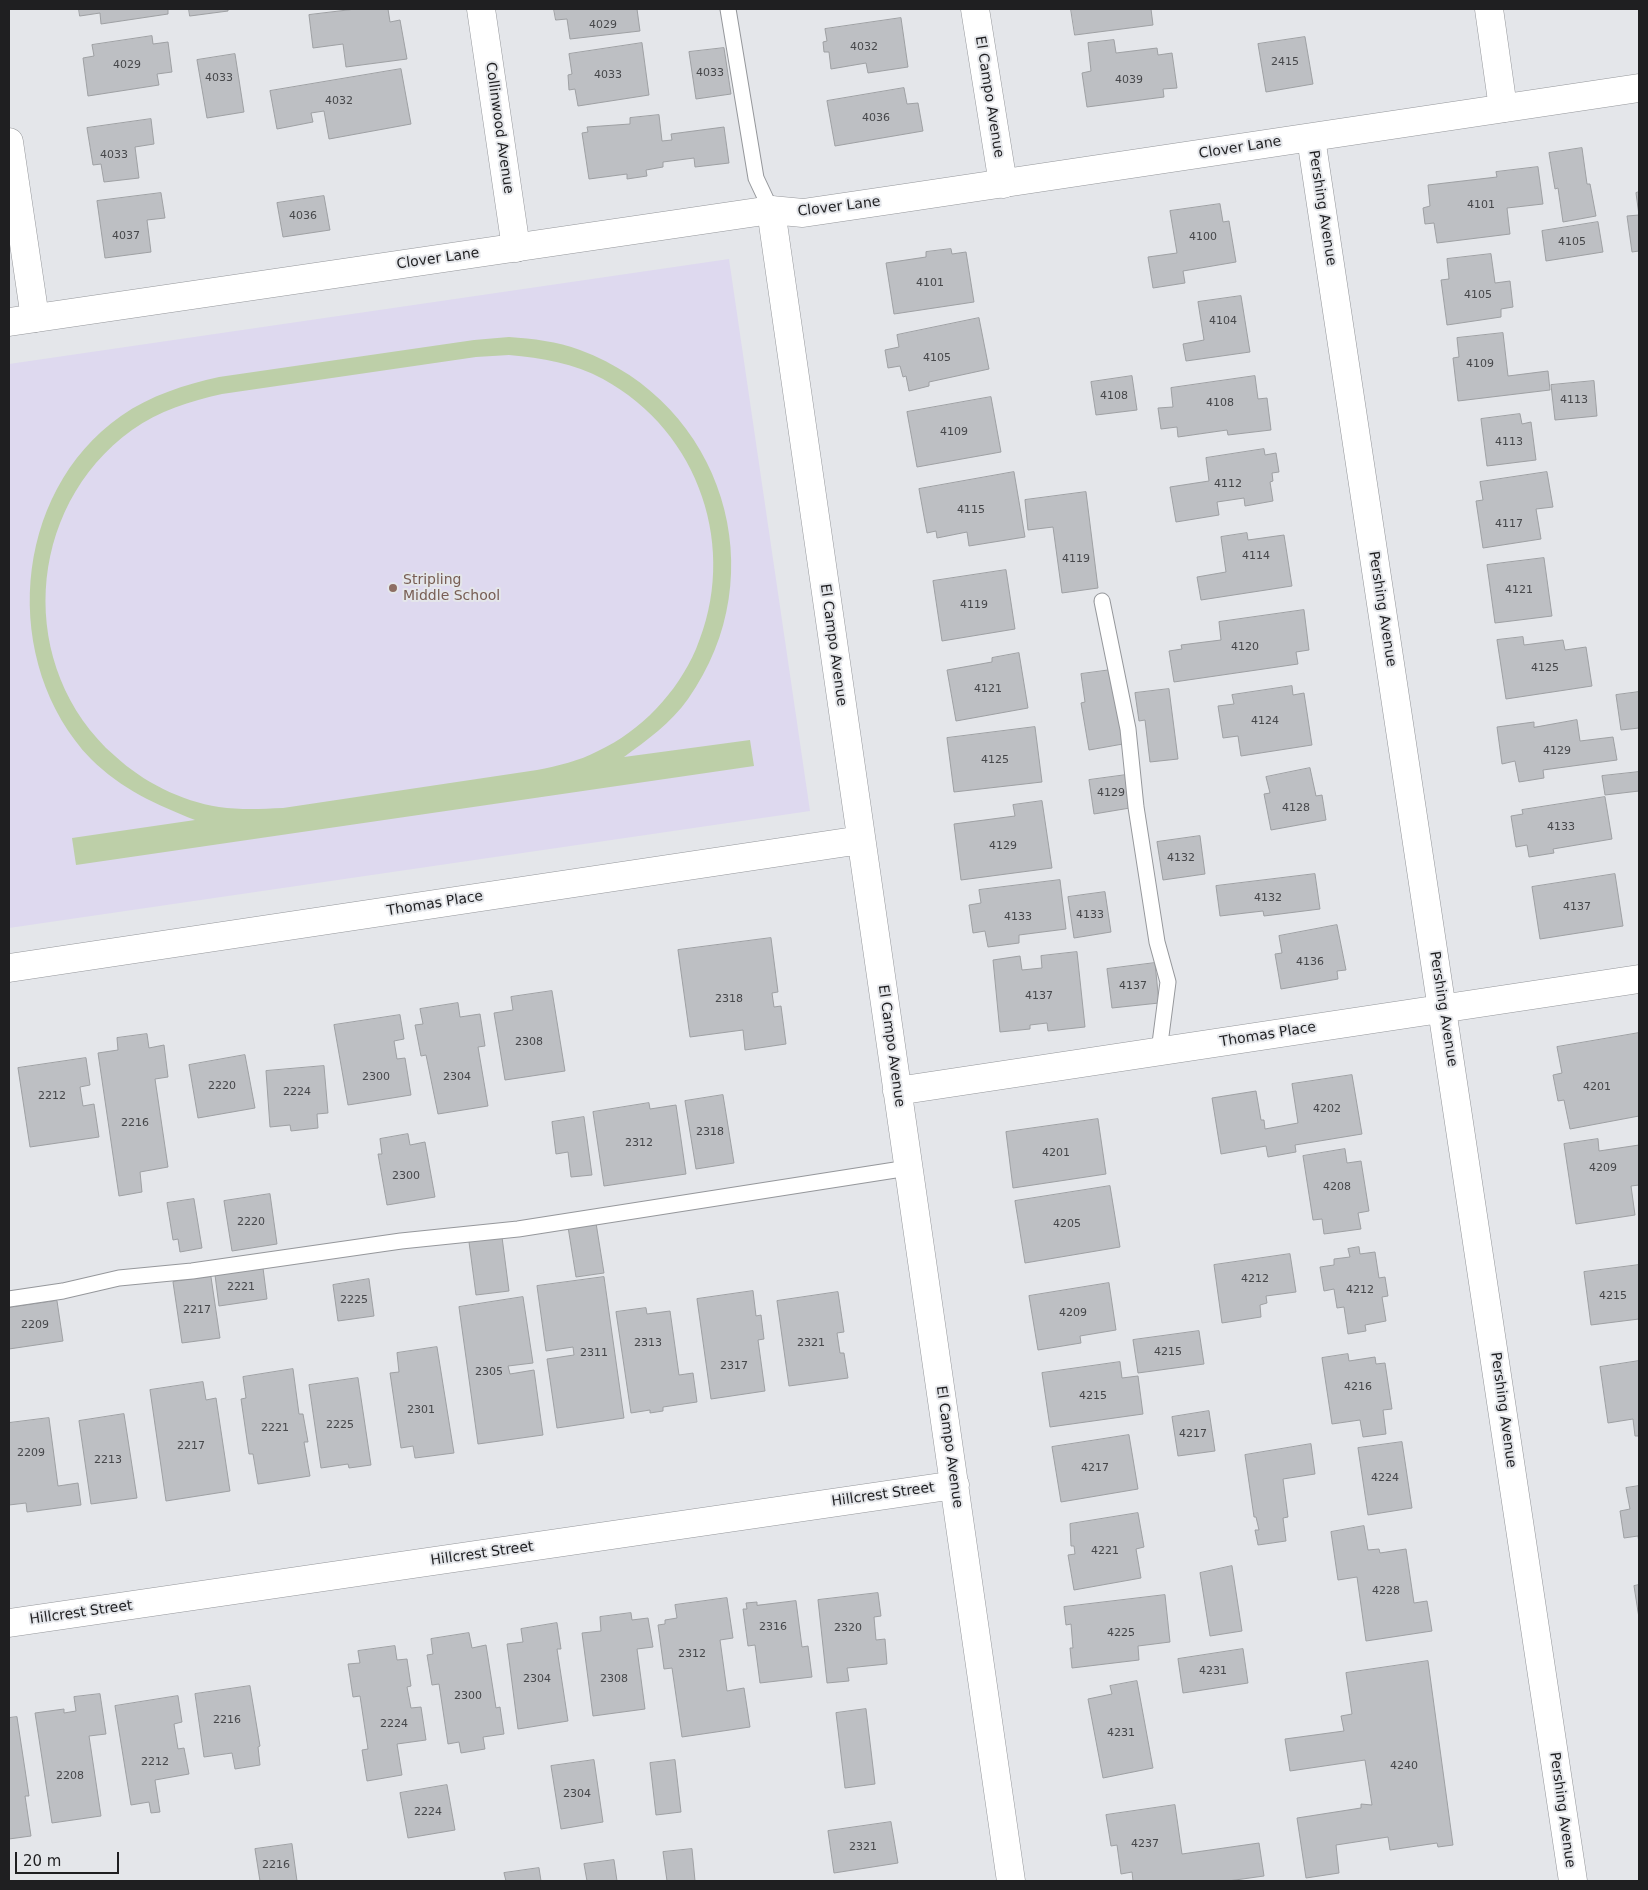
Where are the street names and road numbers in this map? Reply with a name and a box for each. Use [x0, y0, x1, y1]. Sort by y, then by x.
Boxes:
street label: El Campo Avenue [971, 35, 1007, 159]
street label: Collinwood Avenue [481, 61, 517, 195]
street label: Clover Lane [1198, 133, 1282, 163]
street label: Pershing Avenue [1305, 149, 1339, 267]
street label: Clover Lane [797, 194, 881, 220]
street label: Clover Lane [396, 245, 480, 273]
street label: Pershing Avenue [1365, 550, 1399, 668]
street label: El Campo Avenue [816, 583, 850, 707]
street label: Thomas Place [386, 888, 484, 920]
street label: Pershing Avenue [1426, 950, 1460, 1068]
street label: El Campo Avenue [874, 984, 908, 1108]
street label: Thomas Place [1219, 1019, 1317, 1051]
street label: Pershing Avenue [1487, 1351, 1519, 1469]
street label: El Campo Avenue [932, 1385, 966, 1509]
street label: Hillcrest Street [830, 1479, 936, 1511]
street label: Hillcrest Street [429, 1538, 535, 1570]
street label: Hillcrest Street [28, 1597, 134, 1629]
street label: Pershing Avenue [1546, 1751, 1578, 1869]

